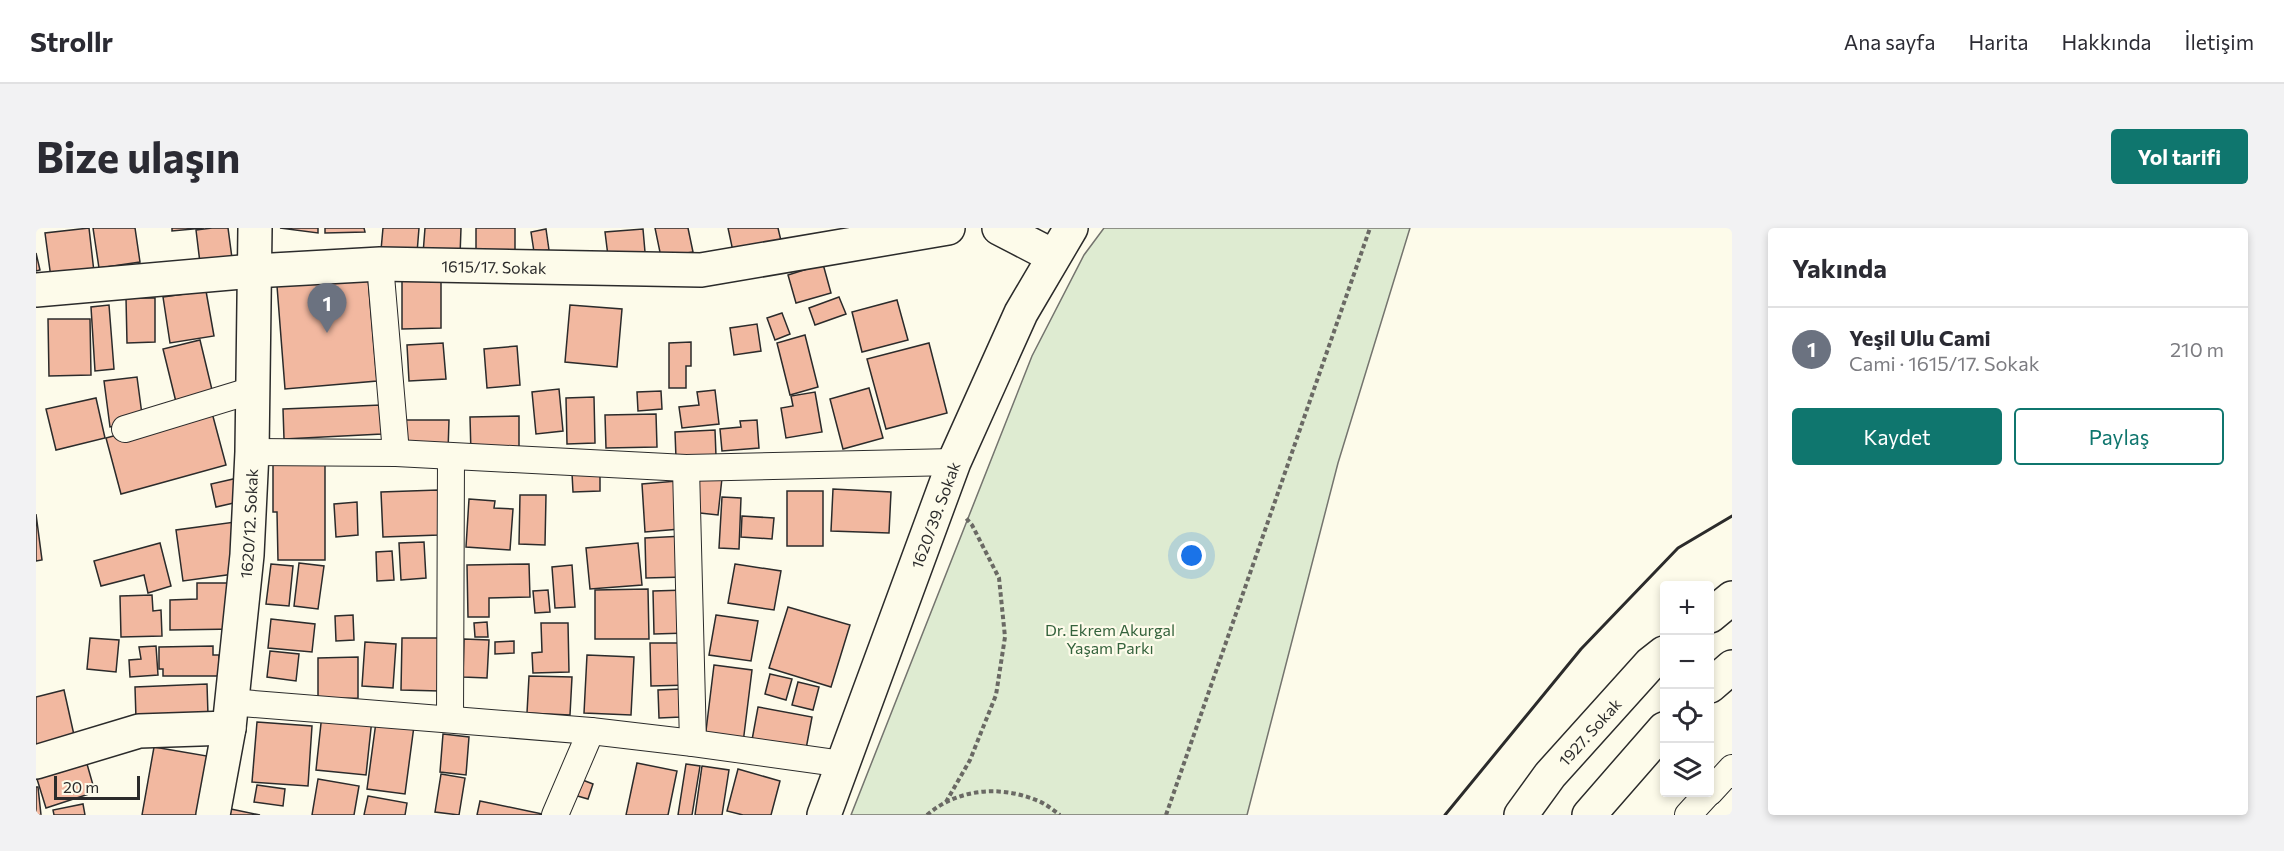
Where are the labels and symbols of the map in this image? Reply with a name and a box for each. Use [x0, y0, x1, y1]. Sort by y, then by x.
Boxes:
street label: 1615/17. Sokak [441, 256, 547, 277]
pin: 1 [308, 284, 346, 333]
street label: 1620/39. Sokak [906, 458, 963, 571]
street label: 1620/12. Sokak [235, 468, 261, 579]
your location [1177, 541, 1206, 570]
park label: Dr. Ekrem Akurgal Yaşam Parkı [1045, 620, 1175, 657]
street label: 1927. Sokak [1554, 694, 1625, 769]
scale bar [54, 773, 140, 800]

